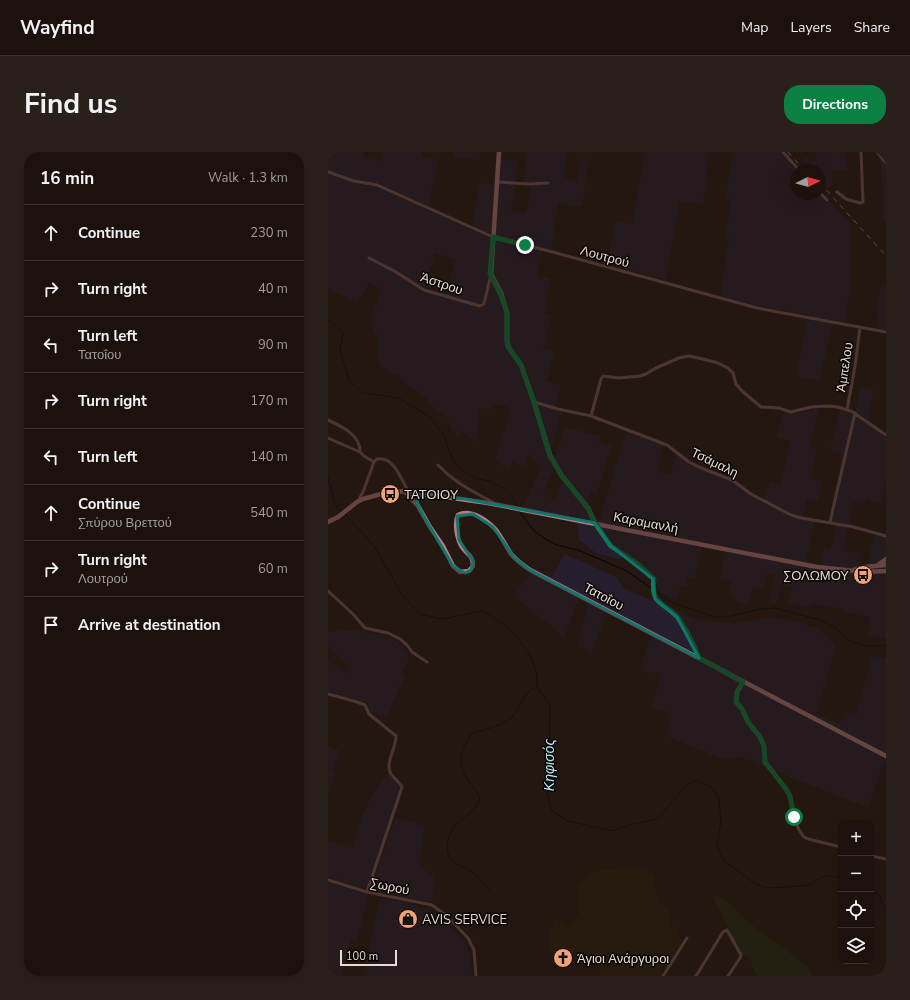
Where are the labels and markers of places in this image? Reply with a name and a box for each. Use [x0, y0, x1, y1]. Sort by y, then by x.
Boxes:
bus stop icon: ΤΑΤΟΙΟΥ [379, 483, 401, 505]
place label: ΤΑΤΟΙΟΥ [404, 486, 459, 504]
bus stop icon: ΣΟΛΩΜΟΥ [852, 564, 874, 586]
place label: ΣΟΛΩΜΟΥ [783, 567, 849, 585]
shop icon: AVIS SERVICE [397, 908, 419, 930]
place label: AVIS SERVICE [422, 911, 507, 929]
church icon: Άγιοι Ανάργυροι [552, 947, 574, 969]
place label: Άγιοι Ανάργυροι [577, 950, 669, 968]

